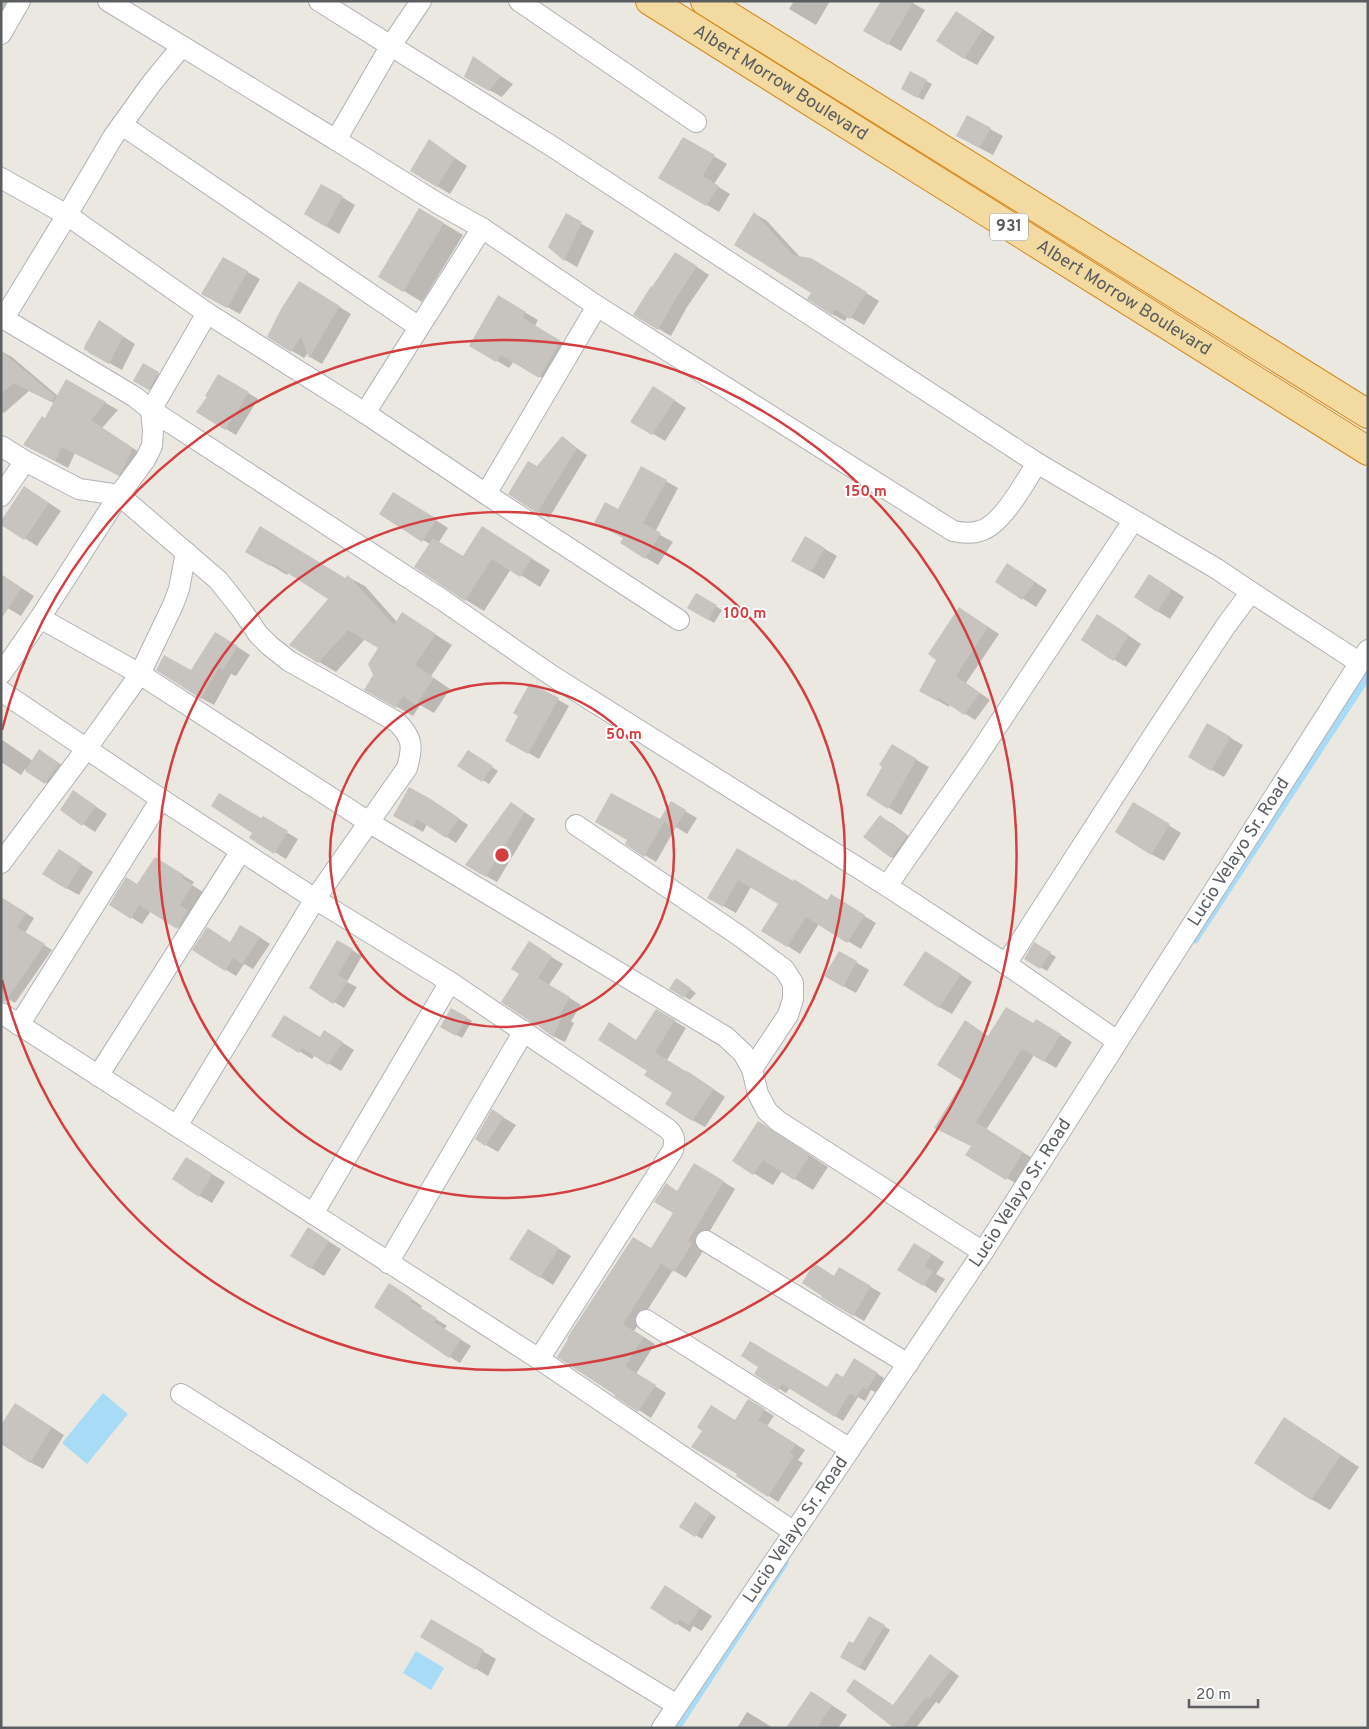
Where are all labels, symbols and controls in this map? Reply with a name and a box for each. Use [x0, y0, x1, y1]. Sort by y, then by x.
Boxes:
street label: Albert Morrow Boulevard [689, 19, 872, 146]
road number: 931 [990, 213, 1028, 240]
street label: Albert Morrow Boulevard [1032, 234, 1215, 361]
text: 150 m [845, 483, 887, 502]
text: 100 m [724, 605, 766, 624]
text: 50 m [606, 726, 642, 745]
street label: Lucio Velayo Sr. Road [1183, 773, 1295, 931]
centre of rings [493, 846, 511, 864]
street label: Lucio Velayo Sr. Road [964, 1114, 1077, 1272]
street label: Lucio Velayo Sr. Road [738, 1452, 853, 1608]
scale bar [1189, 1676, 1258, 1708]
text: 20 m [1196, 1686, 1231, 1705]

